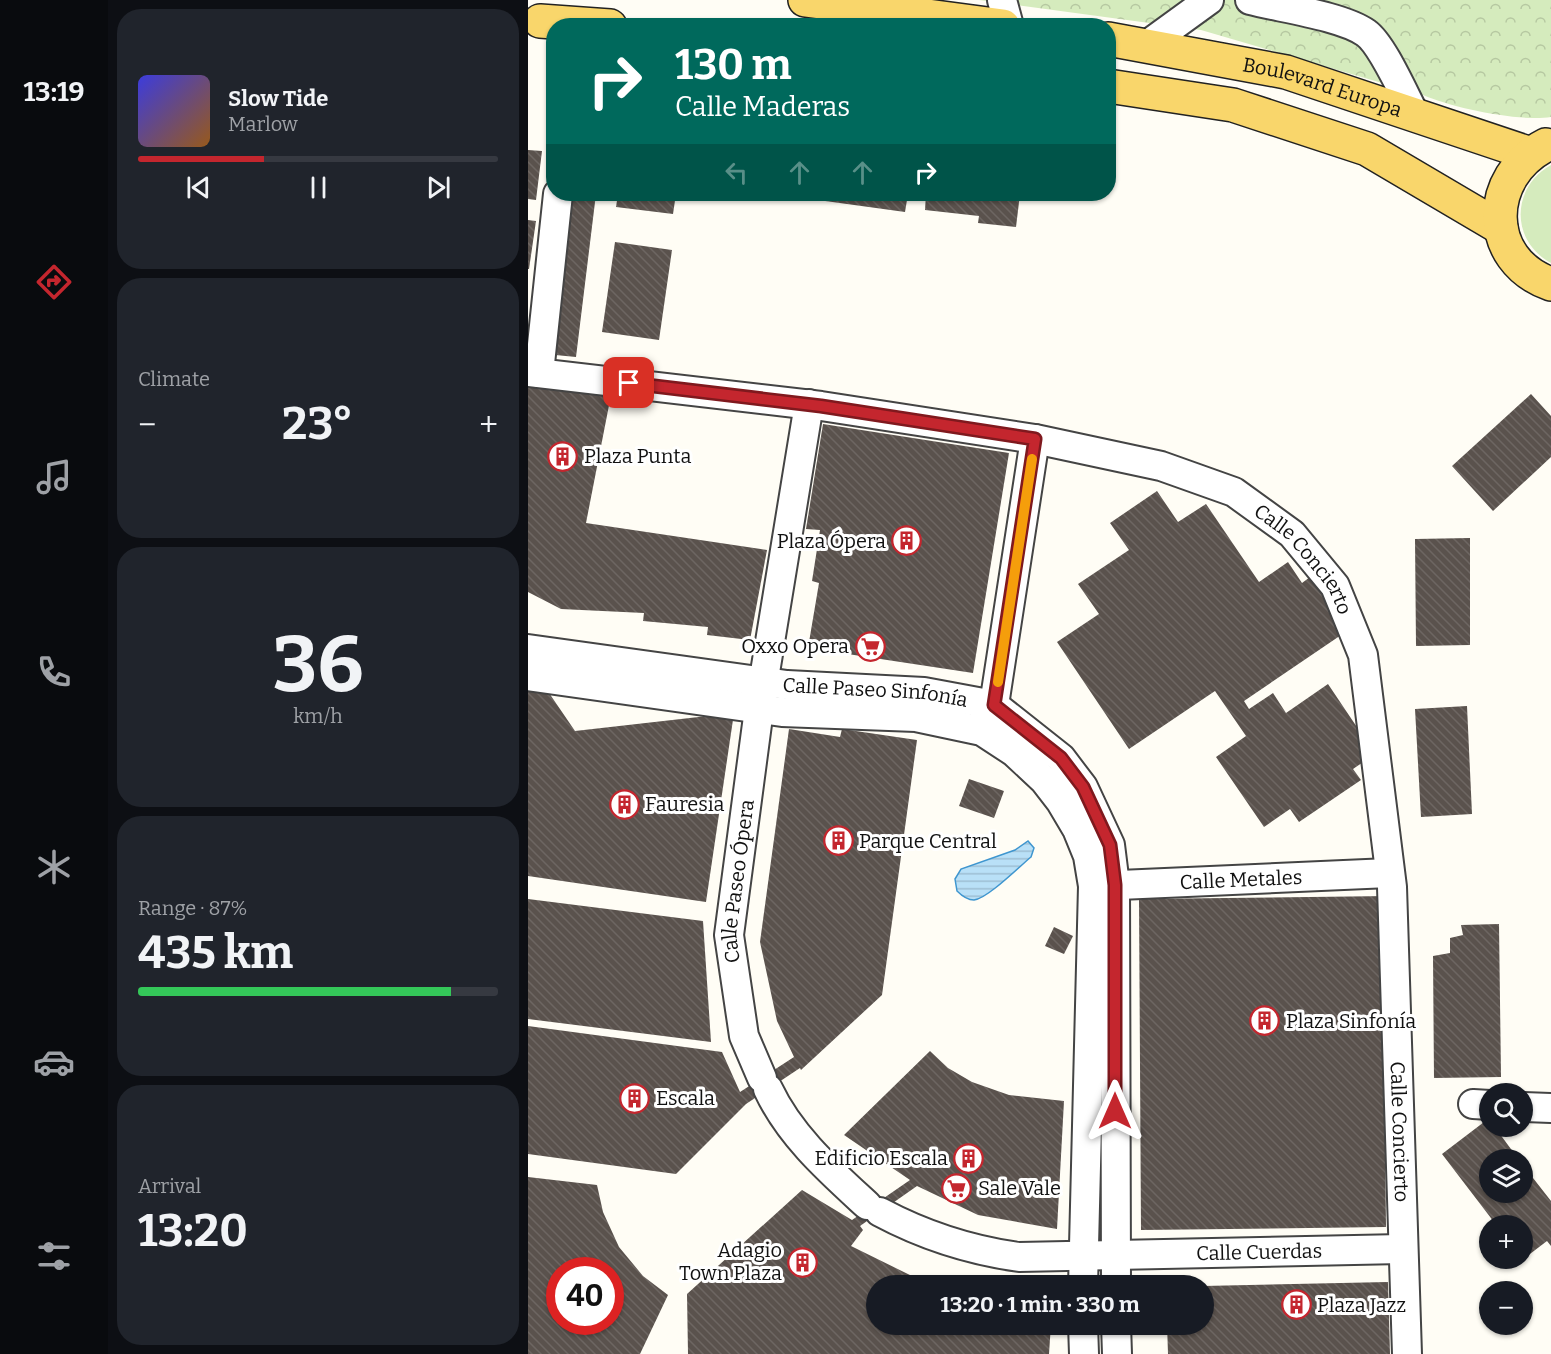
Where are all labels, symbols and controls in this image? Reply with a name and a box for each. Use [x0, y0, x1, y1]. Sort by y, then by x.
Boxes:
text: 130 m [675, 40, 792, 90]
icon: right [576, 42, 654, 120]
street label: Boulevard Europa [1241, 52, 1405, 122]
text: 13:19 [23, 76, 85, 108]
text: Slow Tide [228, 85, 328, 112]
text: Calle Maderas [675, 91, 850, 123]
text: Marlow [228, 112, 298, 136]
icon: left [720, 156, 753, 189]
icon: ahead [783, 156, 816, 189]
icon: ahead [846, 156, 879, 189]
icon: right [909, 156, 942, 189]
icon: previous [182, 171, 215, 204]
icon: pause [302, 171, 335, 204]
icon: next [422, 171, 455, 204]
icon: directions [33, 261, 75, 303]
pin [603, 357, 654, 408]
icon: arrive [612, 366, 645, 399]
text: Climate [138, 367, 210, 391]
text: 23° [282, 397, 353, 451]
text: − [138, 405, 156, 445]
text: + [479, 405, 498, 445]
building icon: Plaza Punta [547, 440, 579, 472]
place label: Plaza Punta [584, 444, 691, 468]
icon: music [33, 456, 75, 498]
street label: Calle Concierto [1249, 499, 1357, 618]
building icon: Plaza Ópera [891, 525, 923, 557]
place label: Plaza Ópera [777, 529, 886, 553]
text: 36 [272, 618, 364, 712]
supermarket icon: Oxxo Opera [854, 630, 886, 662]
place label: Oxxo Opera [741, 634, 849, 658]
icon: phone [33, 651, 75, 693]
street label: Calle Paseo Sinfonía [782, 673, 970, 712]
text: km/h [293, 704, 343, 728]
building icon: Fauresia [608, 788, 640, 820]
place label: Fauresia [645, 792, 725, 816]
street label: Calle Paseo Ópera [717, 798, 759, 965]
building icon: Parque Central [822, 825, 854, 857]
place label: Parque Central [859, 829, 997, 853]
icon: climate [33, 846, 75, 888]
street label: Calle Metales [1179, 865, 1303, 894]
text: Range · 87% [138, 896, 247, 920]
text: 435 km [138, 926, 293, 980]
building icon: Plaza Sinfonía [1249, 1005, 1281, 1037]
place label: Plaza Sinfonía [1286, 1009, 1416, 1033]
icon: car [33, 1041, 75, 1083]
street label: Calle Concierto [1386, 1061, 1414, 1202]
position arrow [1083, 1079, 1147, 1143]
building icon: Escala [619, 1082, 651, 1114]
map controls [1479, 1083, 1533, 1335]
button: search [1479, 1083, 1533, 1137]
place label: Escala [656, 1086, 715, 1110]
building icon: Edificio Escala [953, 1142, 985, 1174]
place label: Edificio Escala [815, 1146, 948, 1170]
button: layers [1479, 1149, 1533, 1203]
supermarket icon: Sale Vale [941, 1172, 973, 1204]
text: Arrival [138, 1174, 201, 1198]
place label: Sale Vale [978, 1176, 1061, 1200]
text: 13:20 [138, 1204, 248, 1258]
button: + [1479, 1215, 1533, 1269]
icon: filters [33, 1235, 75, 1277]
place label: Adagio Town Plaza [679, 1238, 782, 1285]
street label: Calle Cuerdas [1196, 1239, 1322, 1265]
building icon: Adagio Town Plaza [787, 1246, 819, 1278]
speed limit sign: 40 [546, 1257, 624, 1335]
button: − [1479, 1281, 1533, 1335]
building icon: Plaza Jazz [1280, 1289, 1312, 1321]
text: 13:20 · 1 min · 330 m [940, 1291, 1140, 1318]
place label: Plaza Jazz [1317, 1293, 1406, 1317]

